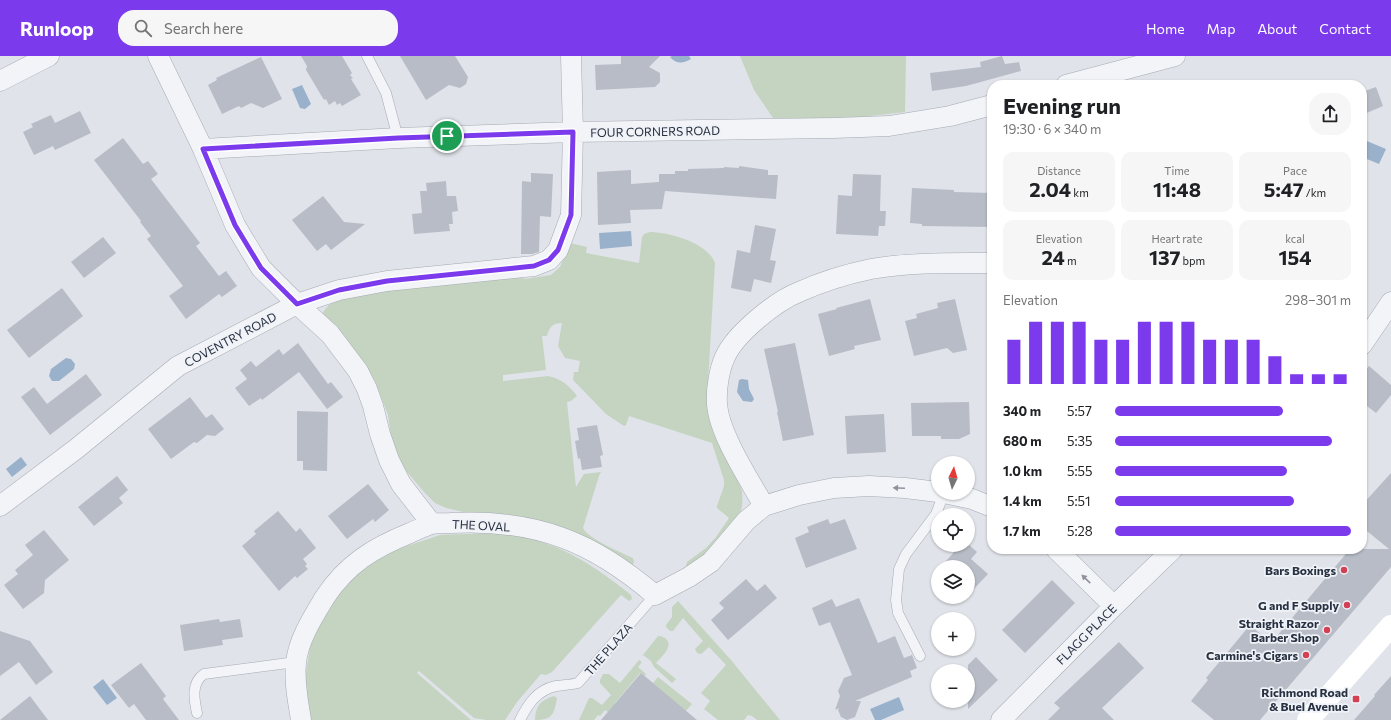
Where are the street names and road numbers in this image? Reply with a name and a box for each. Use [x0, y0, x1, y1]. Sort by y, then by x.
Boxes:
street label: FOUR CORNERS ROAD [590, 123, 720, 139]
street label: COVENTRY ROAD [182, 309, 279, 369]
street label: THE OVAL [452, 516, 511, 534]
street label: FLAGG PLACE [1053, 601, 1119, 667]
street label: THE PLAZA [581, 620, 635, 678]

